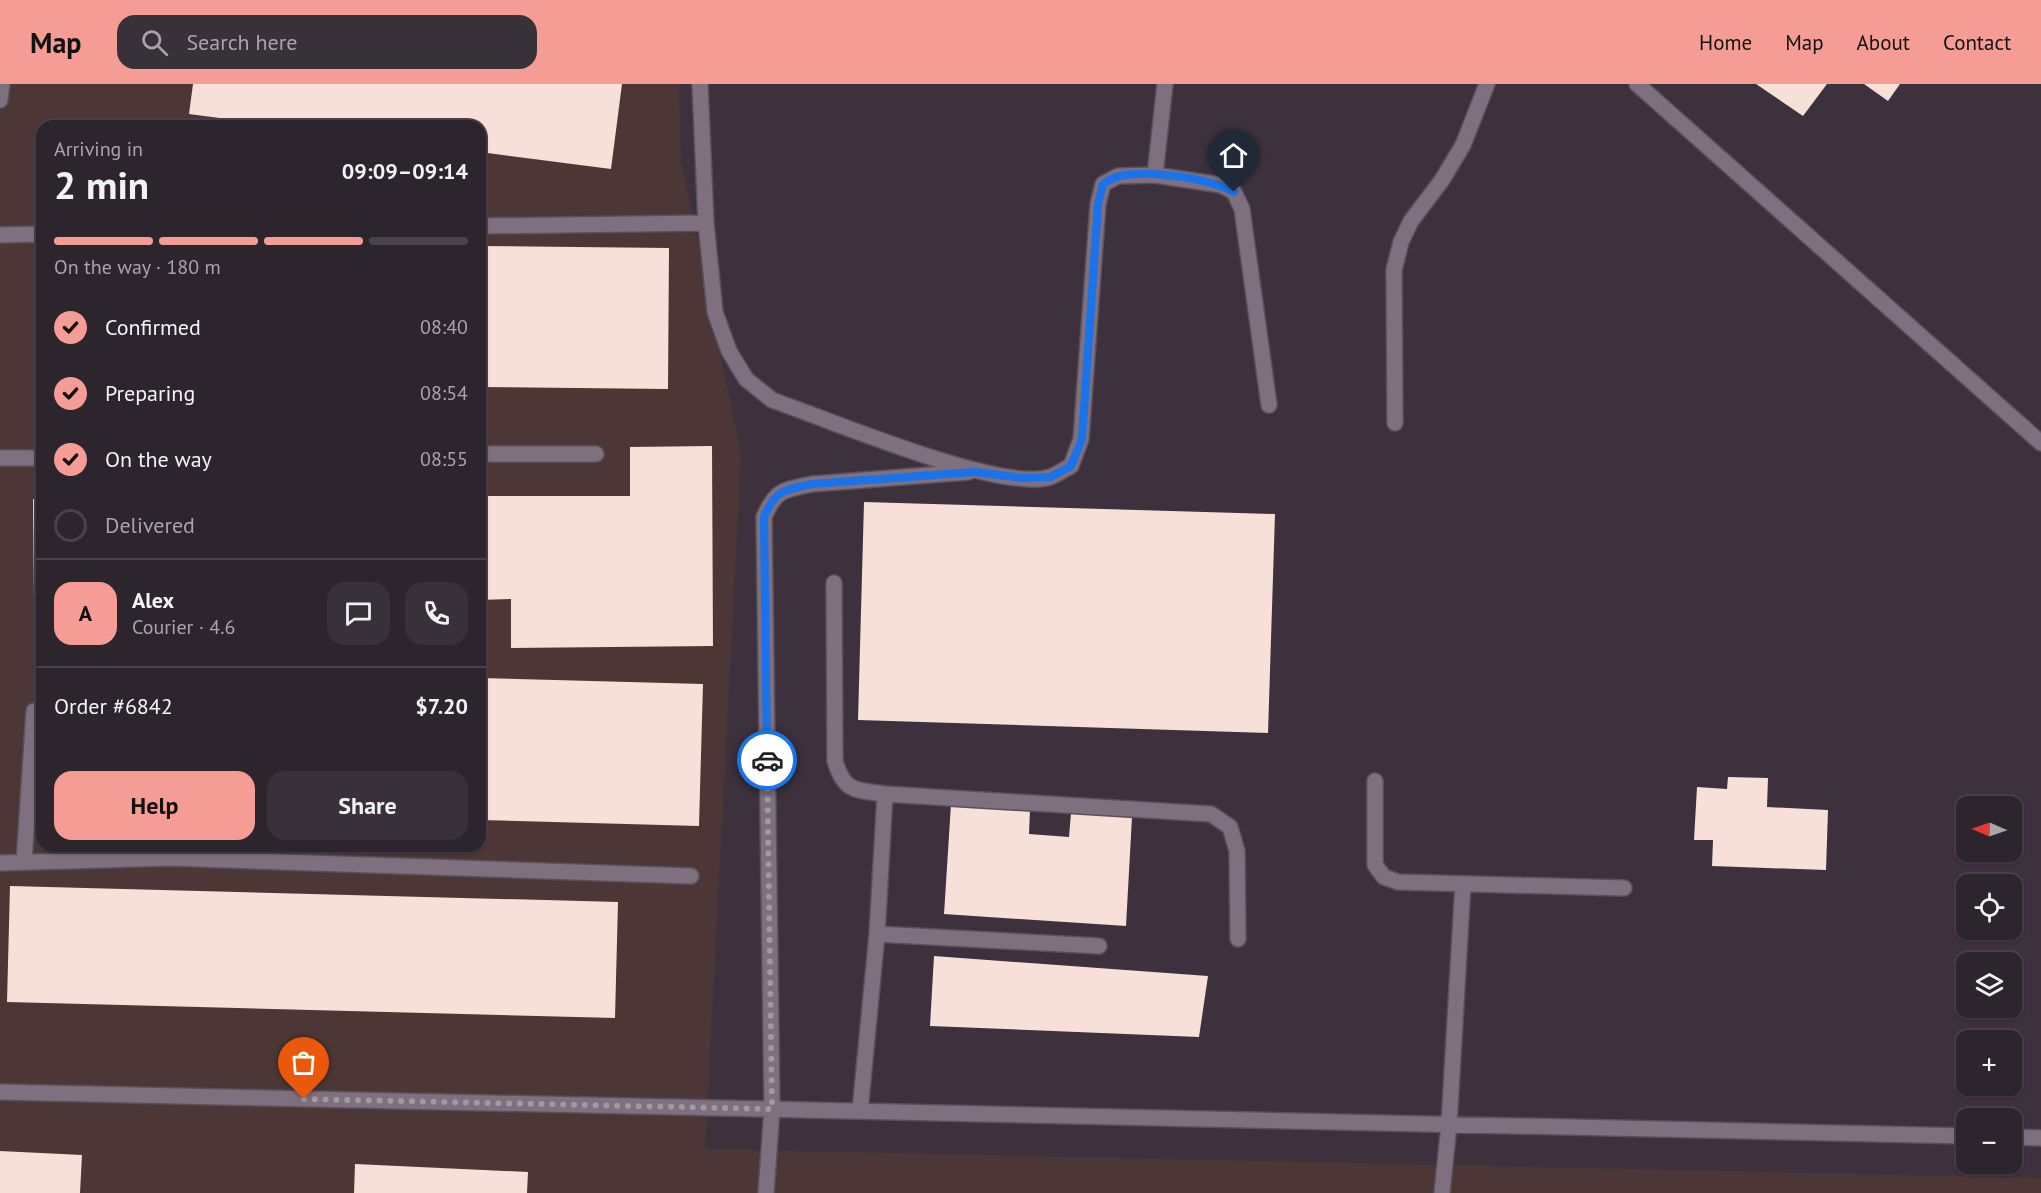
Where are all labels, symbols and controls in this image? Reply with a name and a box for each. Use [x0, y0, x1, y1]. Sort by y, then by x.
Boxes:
search box [117, 15, 537, 69]
text: Map [30, 24, 81, 61]
icon: search [138, 26, 171, 59]
text: Search here [186, 28, 297, 56]
text: Home [1699, 29, 1752, 56]
text: Map [1785, 29, 1824, 56]
text: About [1857, 29, 1910, 56]
text: Contact [1943, 29, 2011, 56]
pin [1208, 130, 1259, 192]
text: Arriving in [54, 136, 143, 162]
icon: home [1217, 139, 1250, 172]
text: 09:09–09:14 [342, 157, 468, 185]
text: 2 min [54, 159, 149, 210]
text: On the way · 180 m [54, 254, 221, 280]
icon: check [54, 311, 87, 344]
text: Confirmed [105, 313, 201, 341]
text: 08:40 [420, 314, 468, 340]
icon: check [54, 377, 87, 410]
text: Preparing [105, 379, 195, 407]
text: 08:54 [420, 380, 468, 406]
icon: check [54, 443, 87, 476]
text: On the way [105, 445, 212, 473]
text: 08:55 [420, 446, 468, 472]
text: Delivered [105, 511, 195, 539]
button: chat [327, 582, 390, 645]
button: phone [405, 582, 468, 645]
text: Alex [132, 586, 174, 614]
text: A [79, 599, 92, 627]
text: Courier · 4.6 [132, 614, 235, 640]
text: Order #6842 [54, 692, 173, 720]
text: $7.20 [415, 692, 468, 720]
courier [737, 730, 797, 790]
icon: car [751, 744, 784, 777]
button: Help [54, 771, 255, 840]
button: Share [267, 771, 468, 840]
north arrow [1956, 796, 2022, 862]
map controls [1956, 796, 2022, 1174]
button: locate [1956, 874, 2022, 940]
button: layers [1956, 952, 2022, 1018]
button: + [1956, 1030, 2022, 1096]
pin [278, 1037, 329, 1099]
icon: bag [287, 1046, 320, 1079]
button: − [1956, 1108, 2022, 1174]

